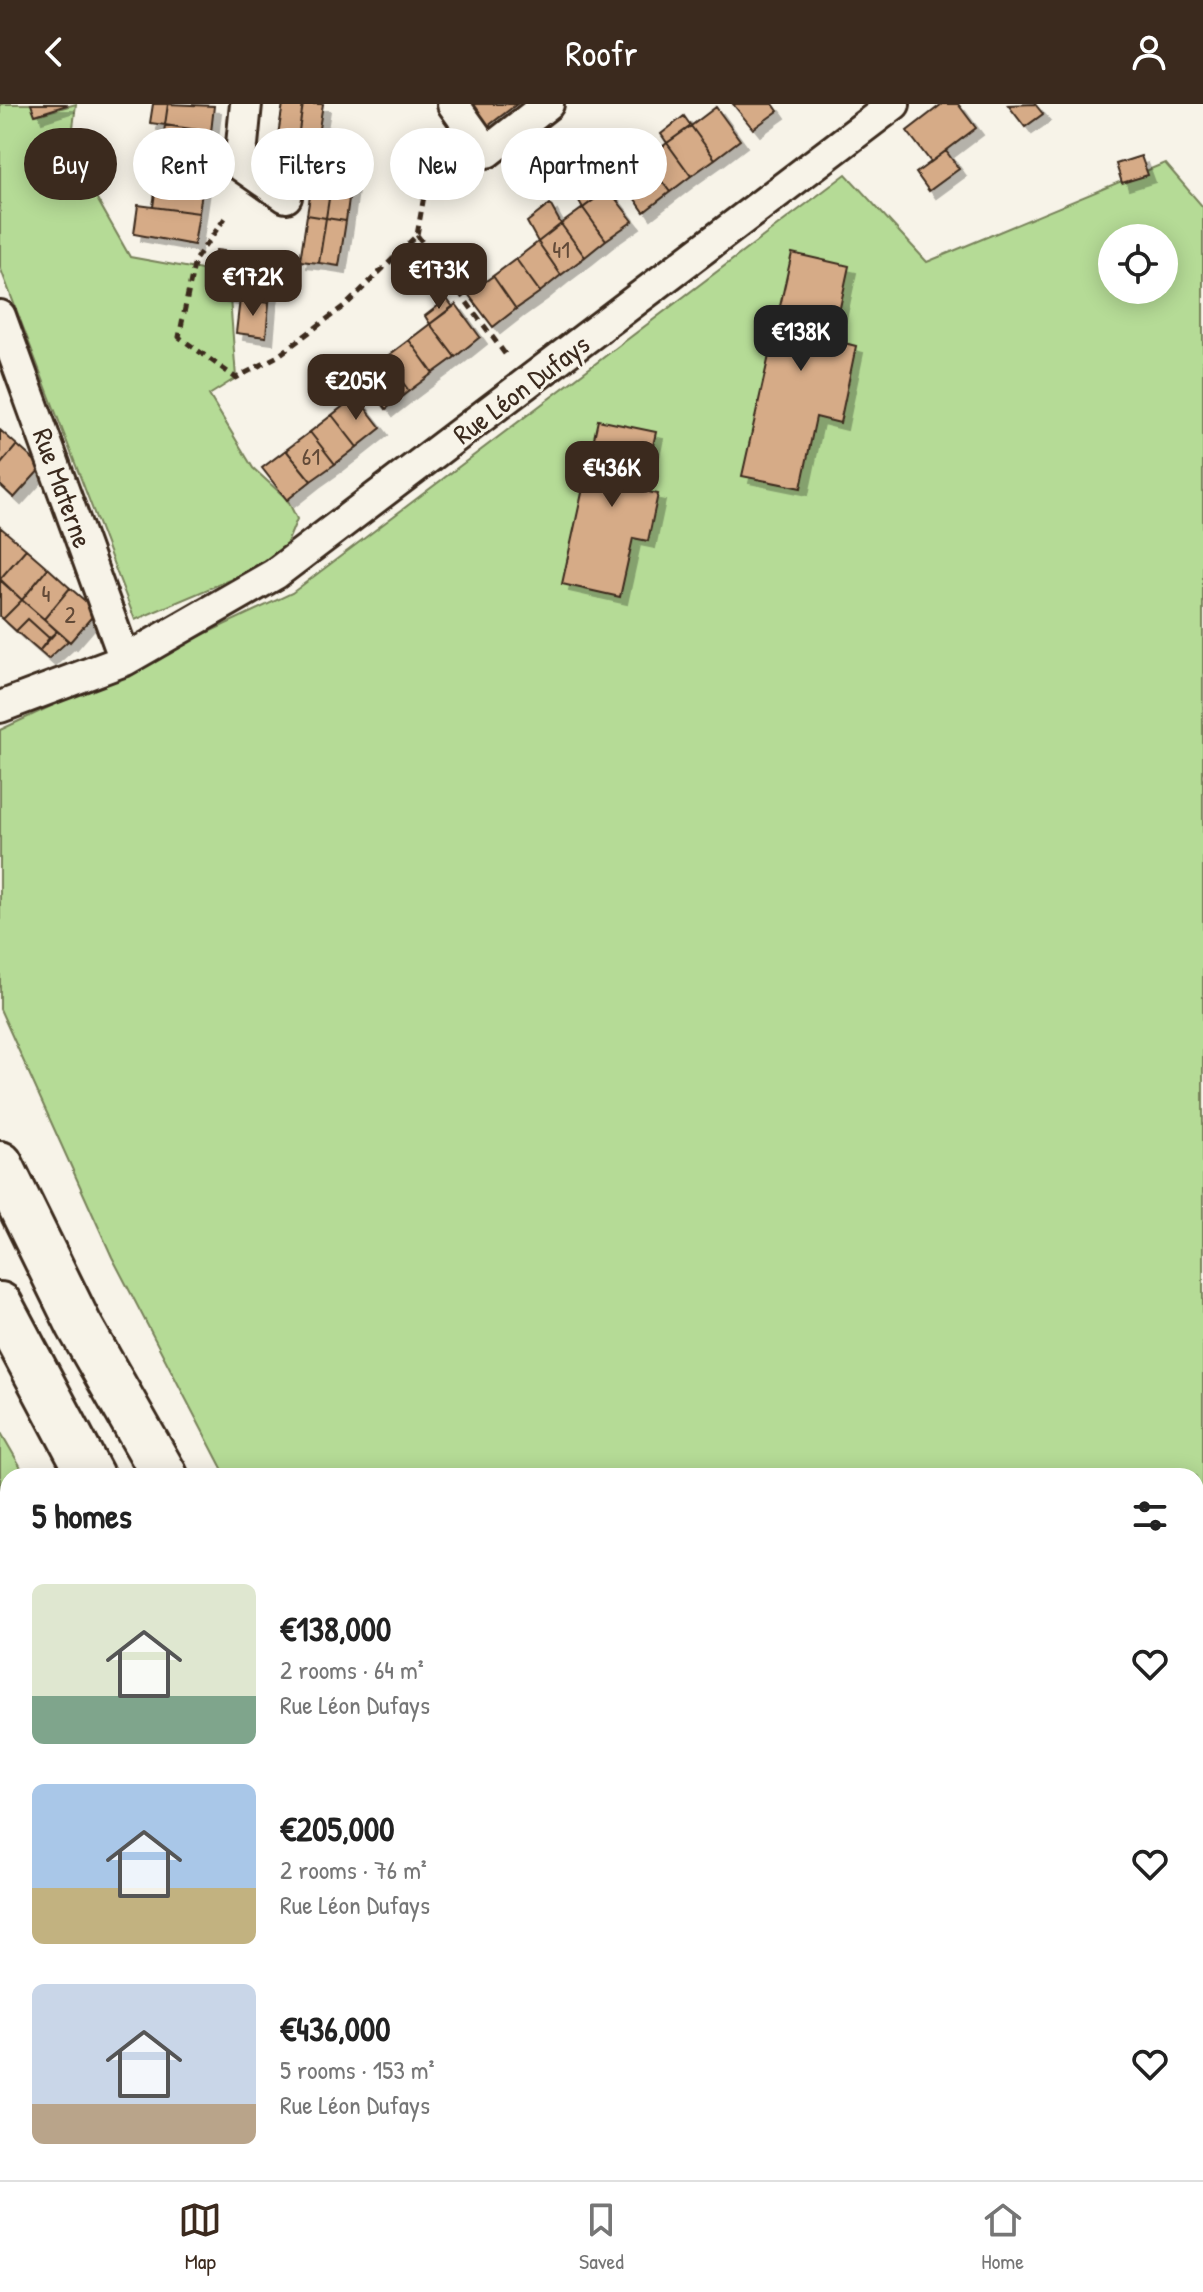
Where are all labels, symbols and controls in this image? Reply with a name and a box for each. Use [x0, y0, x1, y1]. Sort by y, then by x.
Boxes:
text: Roofr [565, 28, 638, 77]
icon: back [32, 30, 76, 74]
icon: person [1127, 30, 1171, 74]
chip: Buy [24, 128, 117, 200]
chip: Rent [133, 128, 235, 200]
chip: Filters [251, 128, 374, 200]
chip: New [390, 128, 485, 200]
chip: Apartment [501, 128, 667, 200]
map controls [1098, 224, 1178, 304]
button: locate [1098, 224, 1178, 304]
house number: 41 [552, 233, 570, 265]
pin: €173K [383, 243, 495, 311]
pin: €172K [197, 250, 309, 318]
text: €173K [409, 251, 469, 286]
text: €172K [223, 258, 283, 293]
pin: €138K [745, 305, 857, 373]
text: €138K [772, 313, 830, 348]
street label: Rue Léon Dufays [445, 325, 597, 453]
pin: €205K [300, 354, 412, 422]
text: €205K [326, 362, 386, 397]
street label: Rue Materne [24, 423, 102, 553]
house number: 61 [302, 440, 320, 472]
pin: €436K [556, 441, 668, 509]
text: €436K [583, 449, 641, 484]
house number: 4 [42, 577, 51, 609]
house number: 2 [64, 598, 76, 630]
text: 5 homes [32, 1493, 132, 1539]
icon: filters [1128, 1494, 1172, 1538]
text: €138,000 [280, 1606, 391, 1652]
icon: home [96, 1616, 192, 1712]
icon: heart [1128, 1642, 1172, 1686]
text: 2 rooms · 64 m² [280, 1652, 424, 1687]
text: Rue Léon Dufays [280, 1687, 430, 1722]
text: €205,000 [280, 1806, 394, 1852]
icon: home [96, 1816, 192, 1912]
icon: heart [1128, 1842, 1172, 1886]
text: 2 rooms · 76 m² [280, 1852, 427, 1887]
text: Rue Léon Dufays [280, 1887, 430, 1922]
text: €436,000 [280, 2006, 390, 2052]
icon: home [96, 2016, 192, 2112]
icon: heart [1128, 2042, 1172, 2086]
text: 5 rooms · 153 m² [280, 2052, 435, 2087]
text: Rue Léon Dufays [280, 2087, 430, 2122]
tab: Map [178, 2198, 222, 2276]
tab: Saved [579, 2198, 624, 2276]
tab: Home [981, 2198, 1025, 2276]

